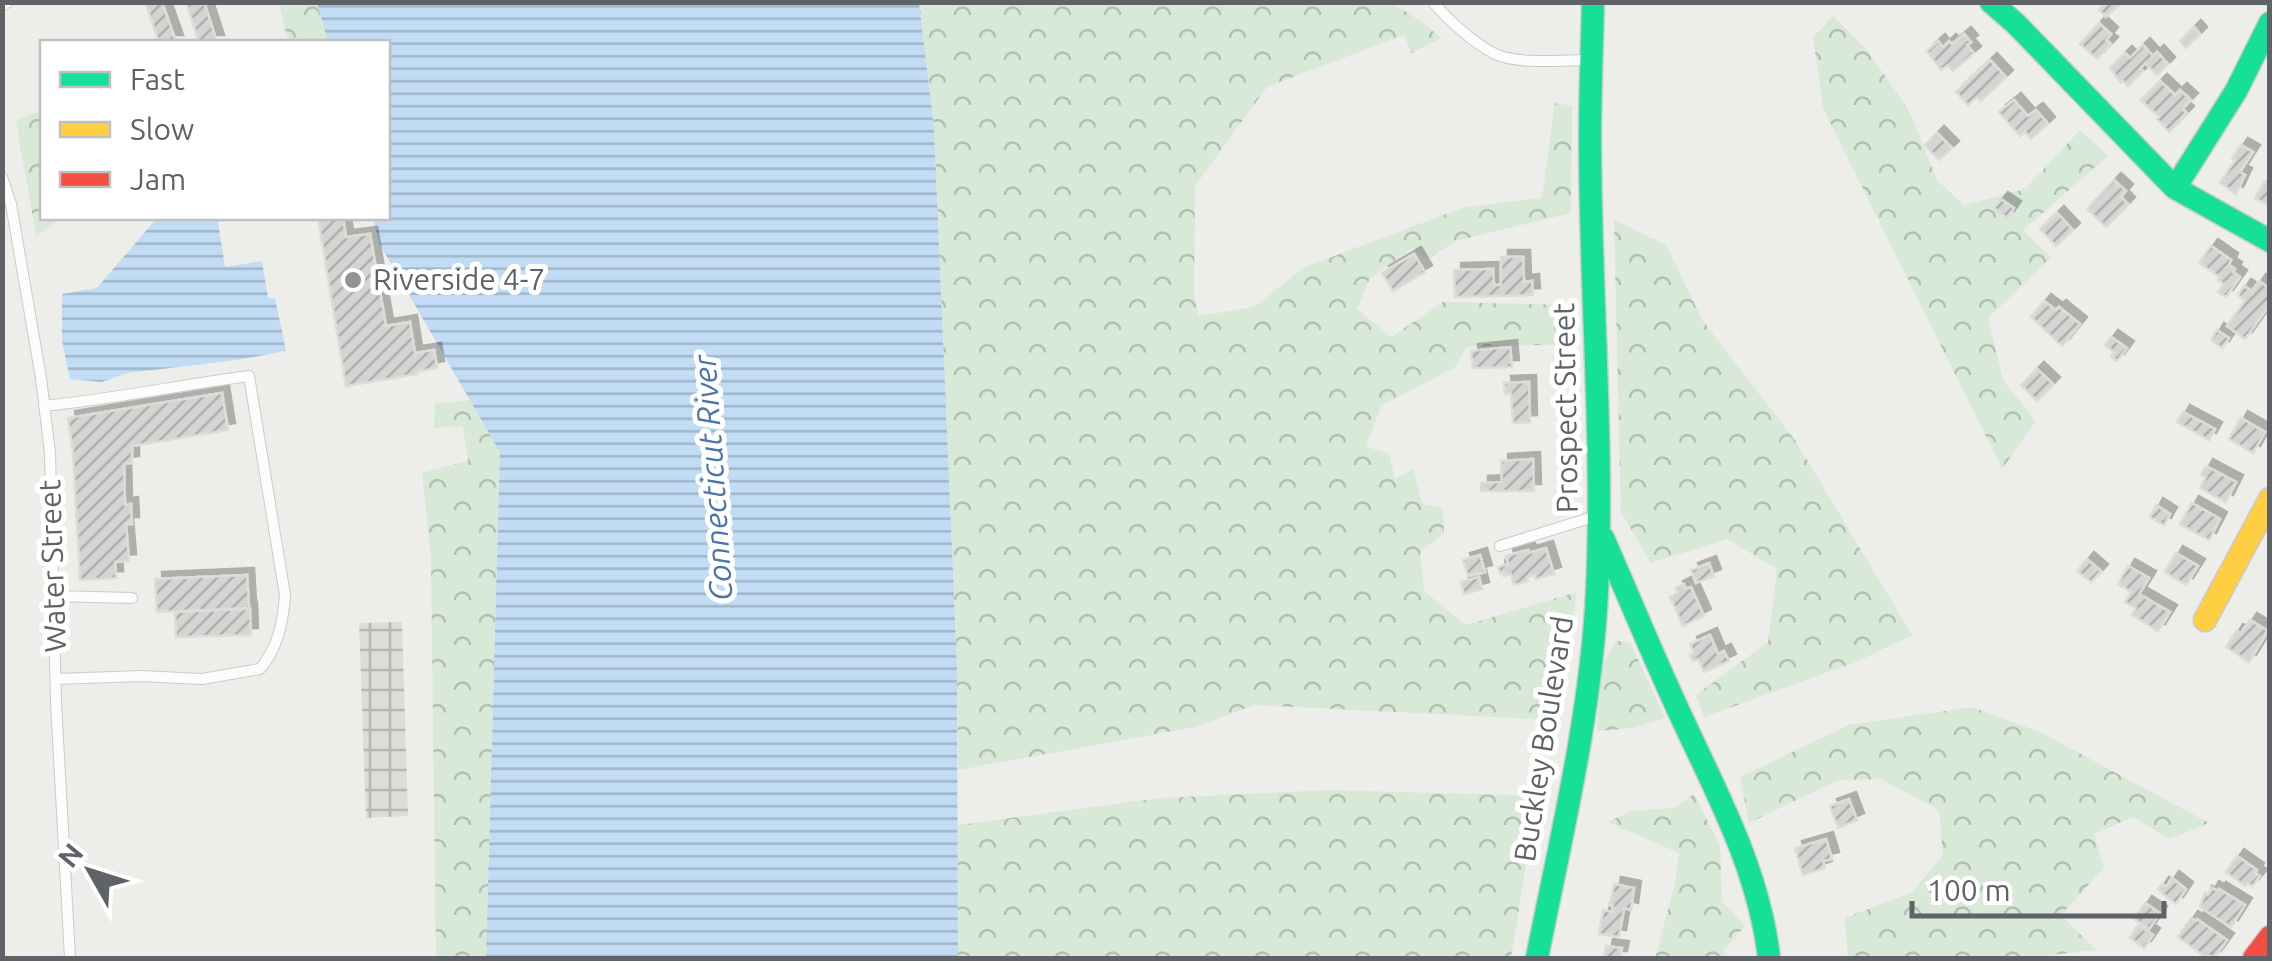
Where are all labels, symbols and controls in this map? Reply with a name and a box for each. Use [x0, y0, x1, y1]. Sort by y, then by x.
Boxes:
legend [40, 40, 390, 220]
text: Fast [130, 62, 185, 96]
text: Slow [130, 112, 194, 146]
text: Jam [130, 162, 186, 196]
place label: Riverside 4-7 [373, 262, 545, 296]
marker: Riverside 4-7 [342, 269, 364, 291]
street label: Prospect Street [1546, 302, 1584, 513]
water label: Connecticut River [685, 353, 739, 602]
street label: Water Street [32, 479, 72, 653]
street label: Buckley Boulevard [1507, 614, 1579, 864]
north arrow [40, 821, 140, 921]
text: N [52, 837, 89, 873]
scale bar [1912, 856, 2164, 918]
text: 100 m [1927, 873, 2011, 907]

